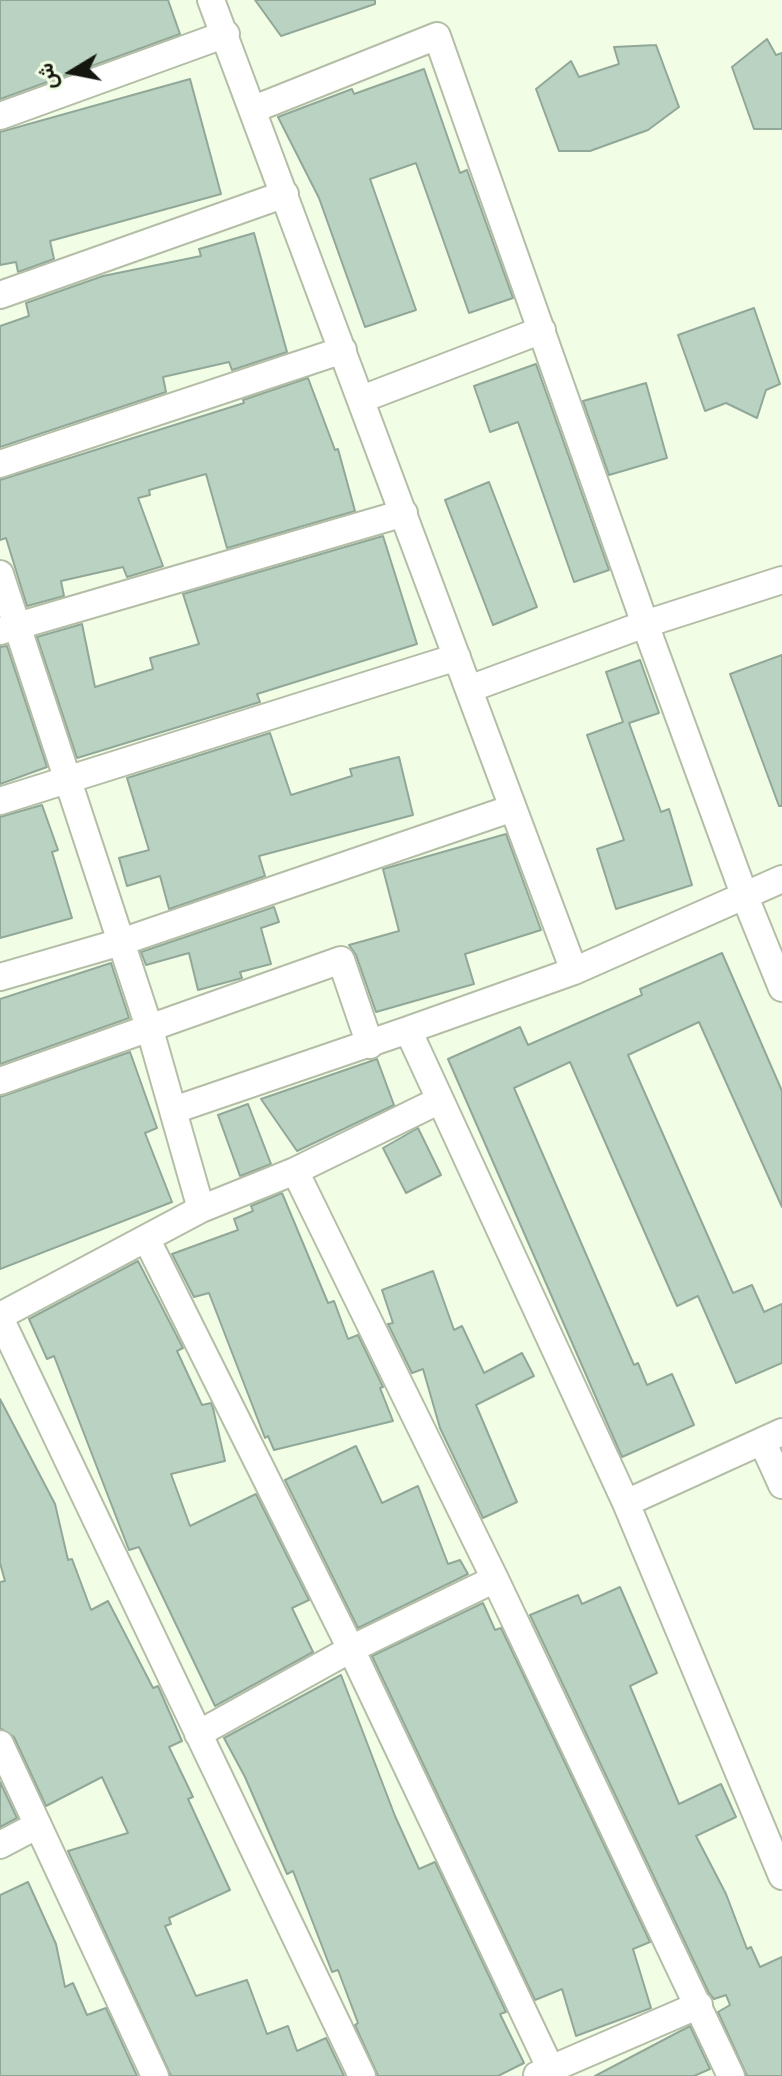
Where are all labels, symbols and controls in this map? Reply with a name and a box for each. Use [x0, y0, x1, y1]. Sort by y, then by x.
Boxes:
north arrow [32, 32, 112, 112]
text: ش [29, 60, 66, 92]

